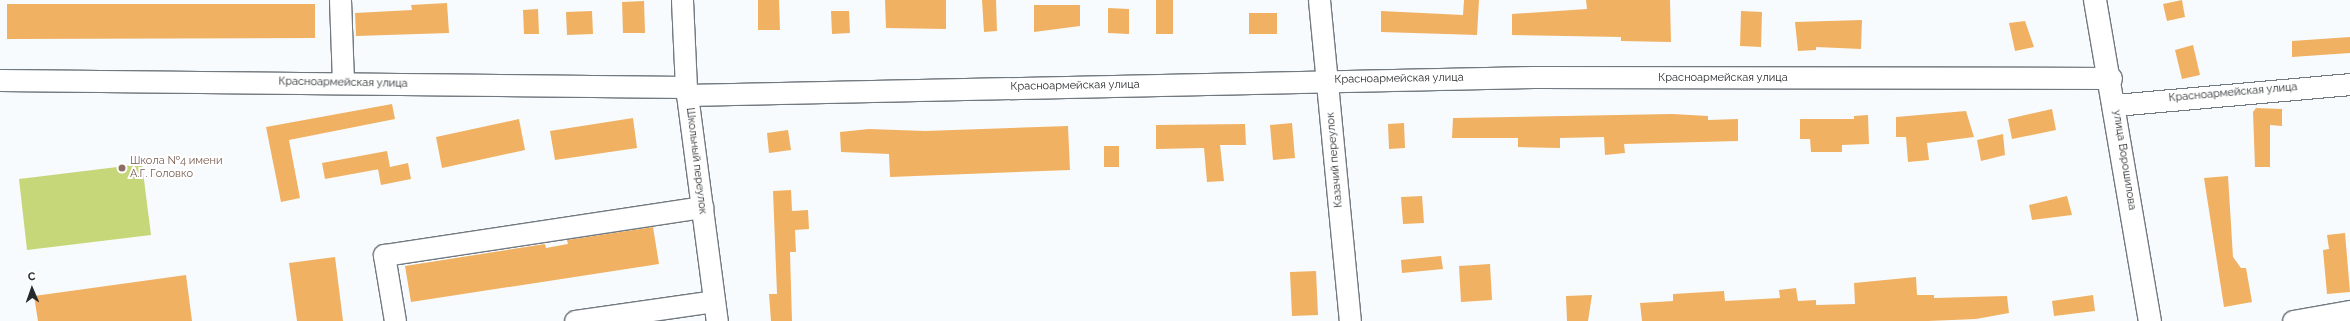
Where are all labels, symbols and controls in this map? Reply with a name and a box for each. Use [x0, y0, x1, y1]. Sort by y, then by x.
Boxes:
street label: Красноармейская улица [1334, 71, 1464, 87]
street label: Красноармейская улица [1658, 71, 1788, 85]
street label: Красноармейская улица [278, 75, 408, 91]
street label: Красноармейская улица [1010, 78, 1140, 94]
street label: Красноармейская улица [2168, 81, 2298, 105]
street label: Школьный переулок [683, 107, 709, 215]
street label: улица Ворошилова [2110, 109, 2138, 211]
street label: Казачий переулок [1324, 112, 1346, 208]
place label: Школа №4 имени А.Г. Головко [130, 155, 222, 181]
marker: Школа №4 имени А.Г. Головко [117, 163, 127, 173]
north arrow [12, 269, 52, 309]
text: С [28, 270, 36, 283]

